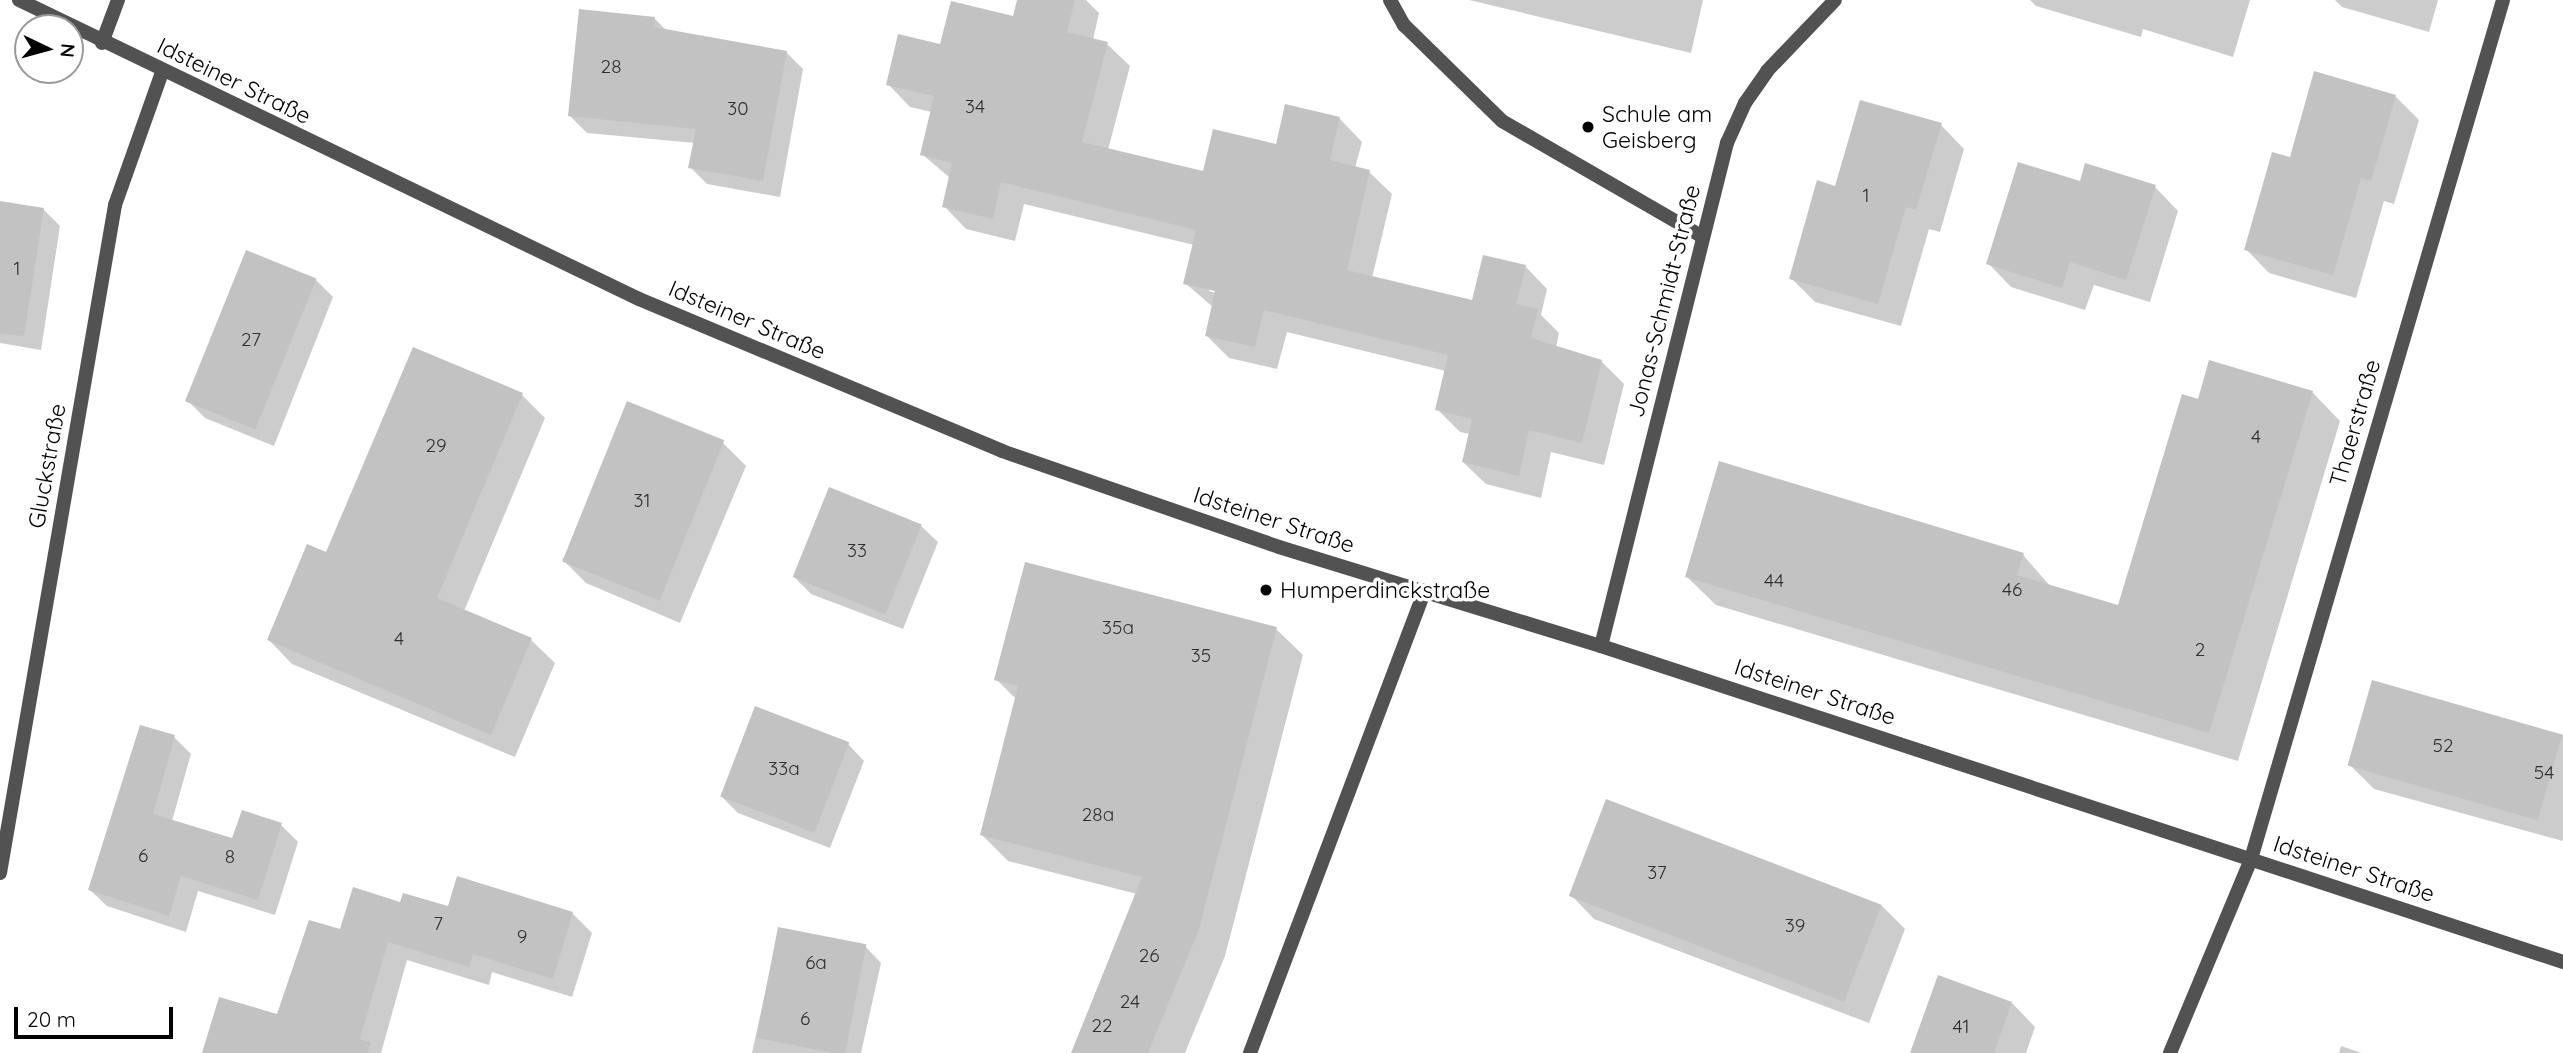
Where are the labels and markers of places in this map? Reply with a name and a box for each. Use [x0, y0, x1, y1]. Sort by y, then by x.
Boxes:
place label: Schule am Geisberg [1602, 100, 1712, 154]
marker: Schule am Geisberg [1580, 119, 1596, 135]
place label: Humperdinckstraße [1280, 576, 1490, 604]
marker: Humperdinckstraße [1258, 582, 1274, 598]

